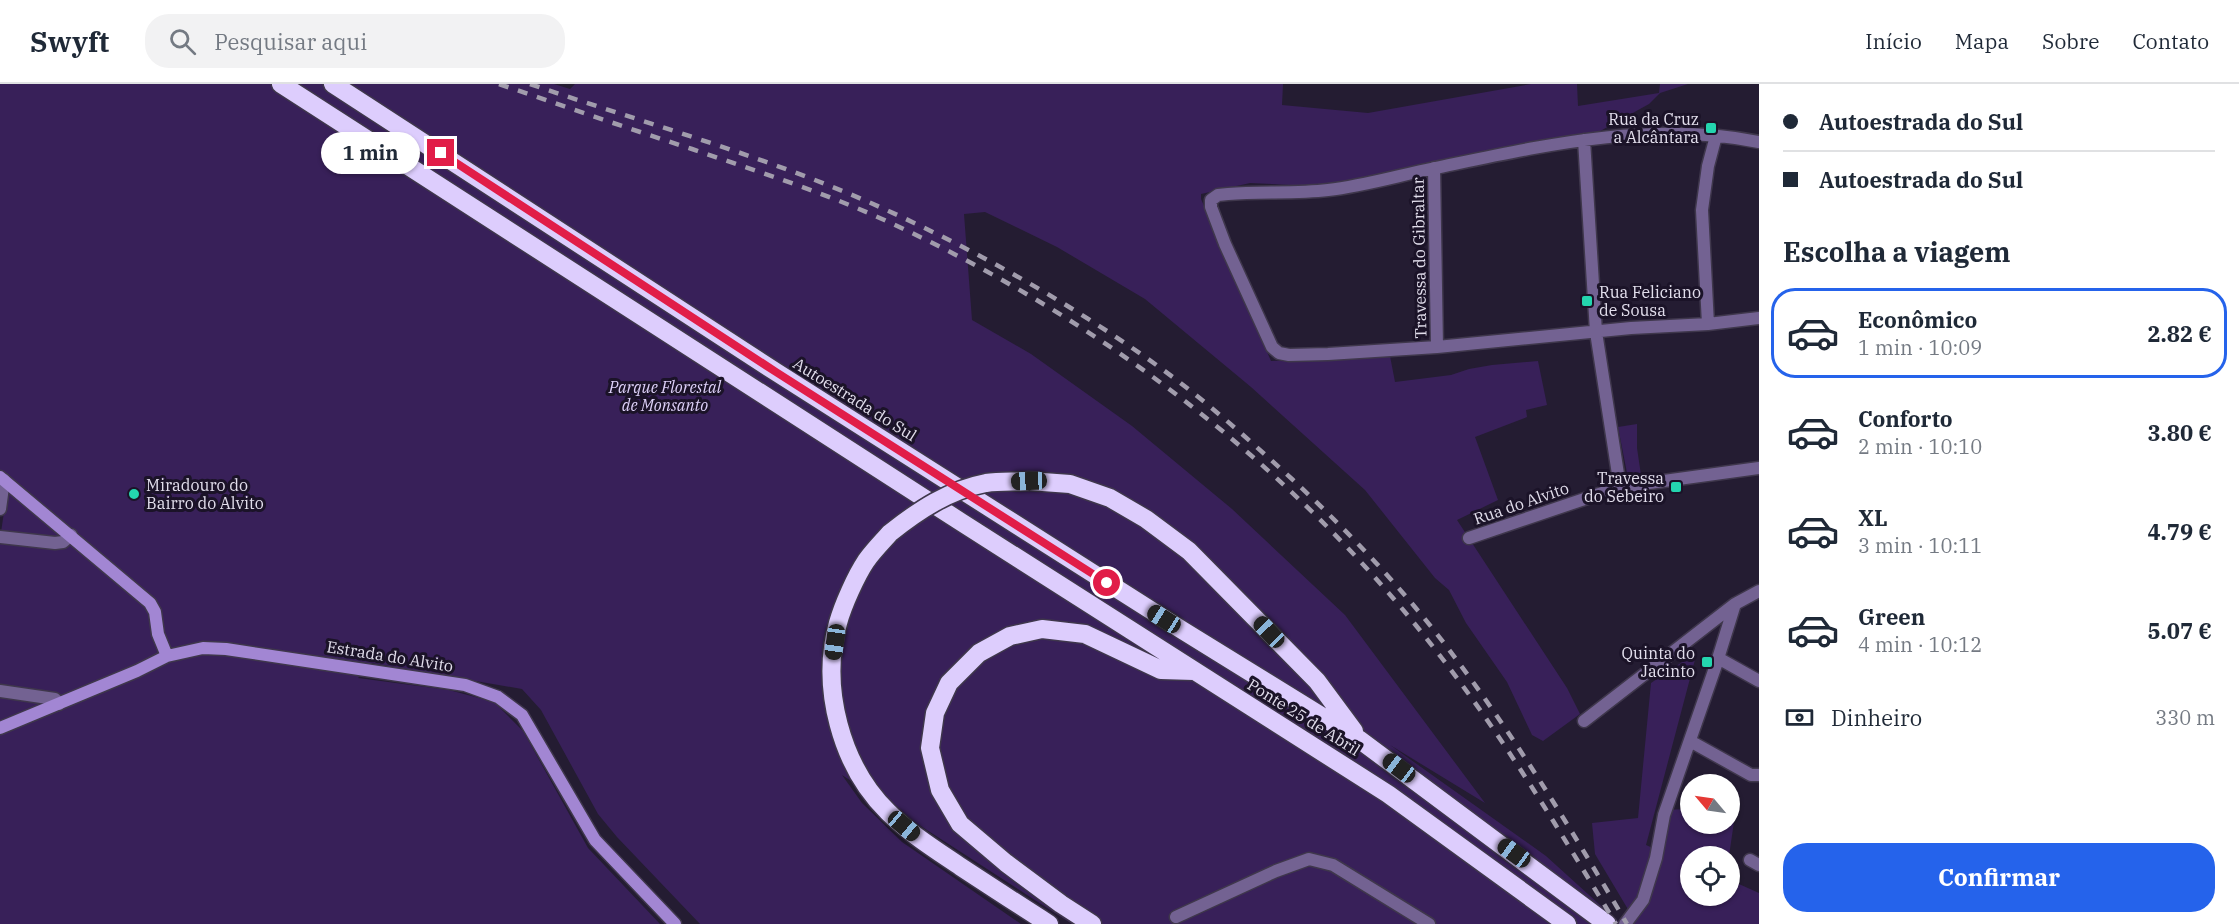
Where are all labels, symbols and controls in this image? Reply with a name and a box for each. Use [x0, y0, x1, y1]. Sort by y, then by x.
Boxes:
search box [145, 14, 565, 68]
text: Swyft [30, 23, 109, 60]
icon: search [166, 25, 199, 58]
text: Pesquisar aqui [214, 27, 367, 56]
text: Início [1865, 27, 1922, 55]
text: Mapa [1955, 27, 2009, 55]
text: Sobre [2042, 27, 2099, 55]
text: Contato [2132, 27, 2209, 55]
text: Autoestrada do Sul [1819, 107, 2023, 136]
place label: Rua da Cruz a Alcântara [1608, 109, 1699, 147]
marker: Rua da Cruz a Alcântara [1704, 121, 1718, 135]
callout: 1 min [321, 132, 420, 174]
text: 1 min [343, 139, 399, 166]
route end [427, 139, 454, 166]
text: Autoestrada do Sul [1819, 165, 2023, 194]
street label: Travessa do Gibraltar [1408, 177, 1430, 339]
text: Escolha a viagem [1783, 234, 2010, 269]
place label: Rua Feliciano de Sousa [1599, 282, 1701, 320]
marker: Rua Feliciano de Sousa [1580, 294, 1594, 308]
text: Econômico [1858, 305, 1977, 334]
icon: car [1786, 306, 1840, 360]
text: 2.82 € [2147, 319, 2212, 348]
text: 1 min · 10:09 [1858, 334, 1982, 361]
street label: Autoestrada do Sul [790, 353, 921, 445]
park label: Parque Florestal de Monsanto [608, 377, 722, 415]
text: Conforto [1858, 404, 1953, 433]
icon: car [1786, 405, 1840, 459]
text: 3.80 € [2147, 418, 2212, 447]
text: 2 min · 10:10 [1858, 433, 1982, 460]
place label: Travessa do Sebeiro [1584, 468, 1664, 506]
car [1011, 471, 1047, 491]
place label: Miradouro do Bairro do Alvito [146, 475, 264, 513]
street label: Rua do Alvito [1471, 477, 1571, 529]
marker: Travessa do Sebeiro [1669, 480, 1683, 494]
marker: Miradouro do Bairro do Alvito [127, 487, 141, 501]
text: XL [1858, 503, 1888, 532]
icon: car [1786, 504, 1840, 558]
text: 4.79 € [2147, 517, 2212, 546]
text: 3 min · 10:11 [1858, 532, 1982, 559]
route start [1093, 569, 1120, 596]
car [1144, 602, 1184, 636]
text: Green [1858, 602, 1925, 631]
icon: car [1786, 603, 1840, 657]
car [1250, 613, 1288, 651]
text: 5.07 € [2147, 616, 2212, 645]
car [824, 623, 846, 661]
text: 4 min · 10:12 [1858, 631, 1982, 658]
street label: Estrada do Alvito [325, 636, 455, 676]
place label: Quinta do Jacinto [1622, 643, 1695, 681]
marker: Quinta do Jacinto [1700, 655, 1714, 669]
street label: Ponte 25 de Abril [1244, 674, 1364, 760]
icon: cash [1783, 701, 1816, 734]
text: Dinheiro [1831, 703, 1922, 732]
text: 330 m [2155, 704, 2215, 731]
car [1379, 750, 1419, 786]
north arrow [1680, 774, 1740, 834]
map controls [1680, 774, 1740, 906]
car [884, 808, 924, 844]
car [1494, 835, 1534, 871]
button: Confirmar [1783, 843, 2215, 912]
button: locate [1680, 846, 1740, 906]

